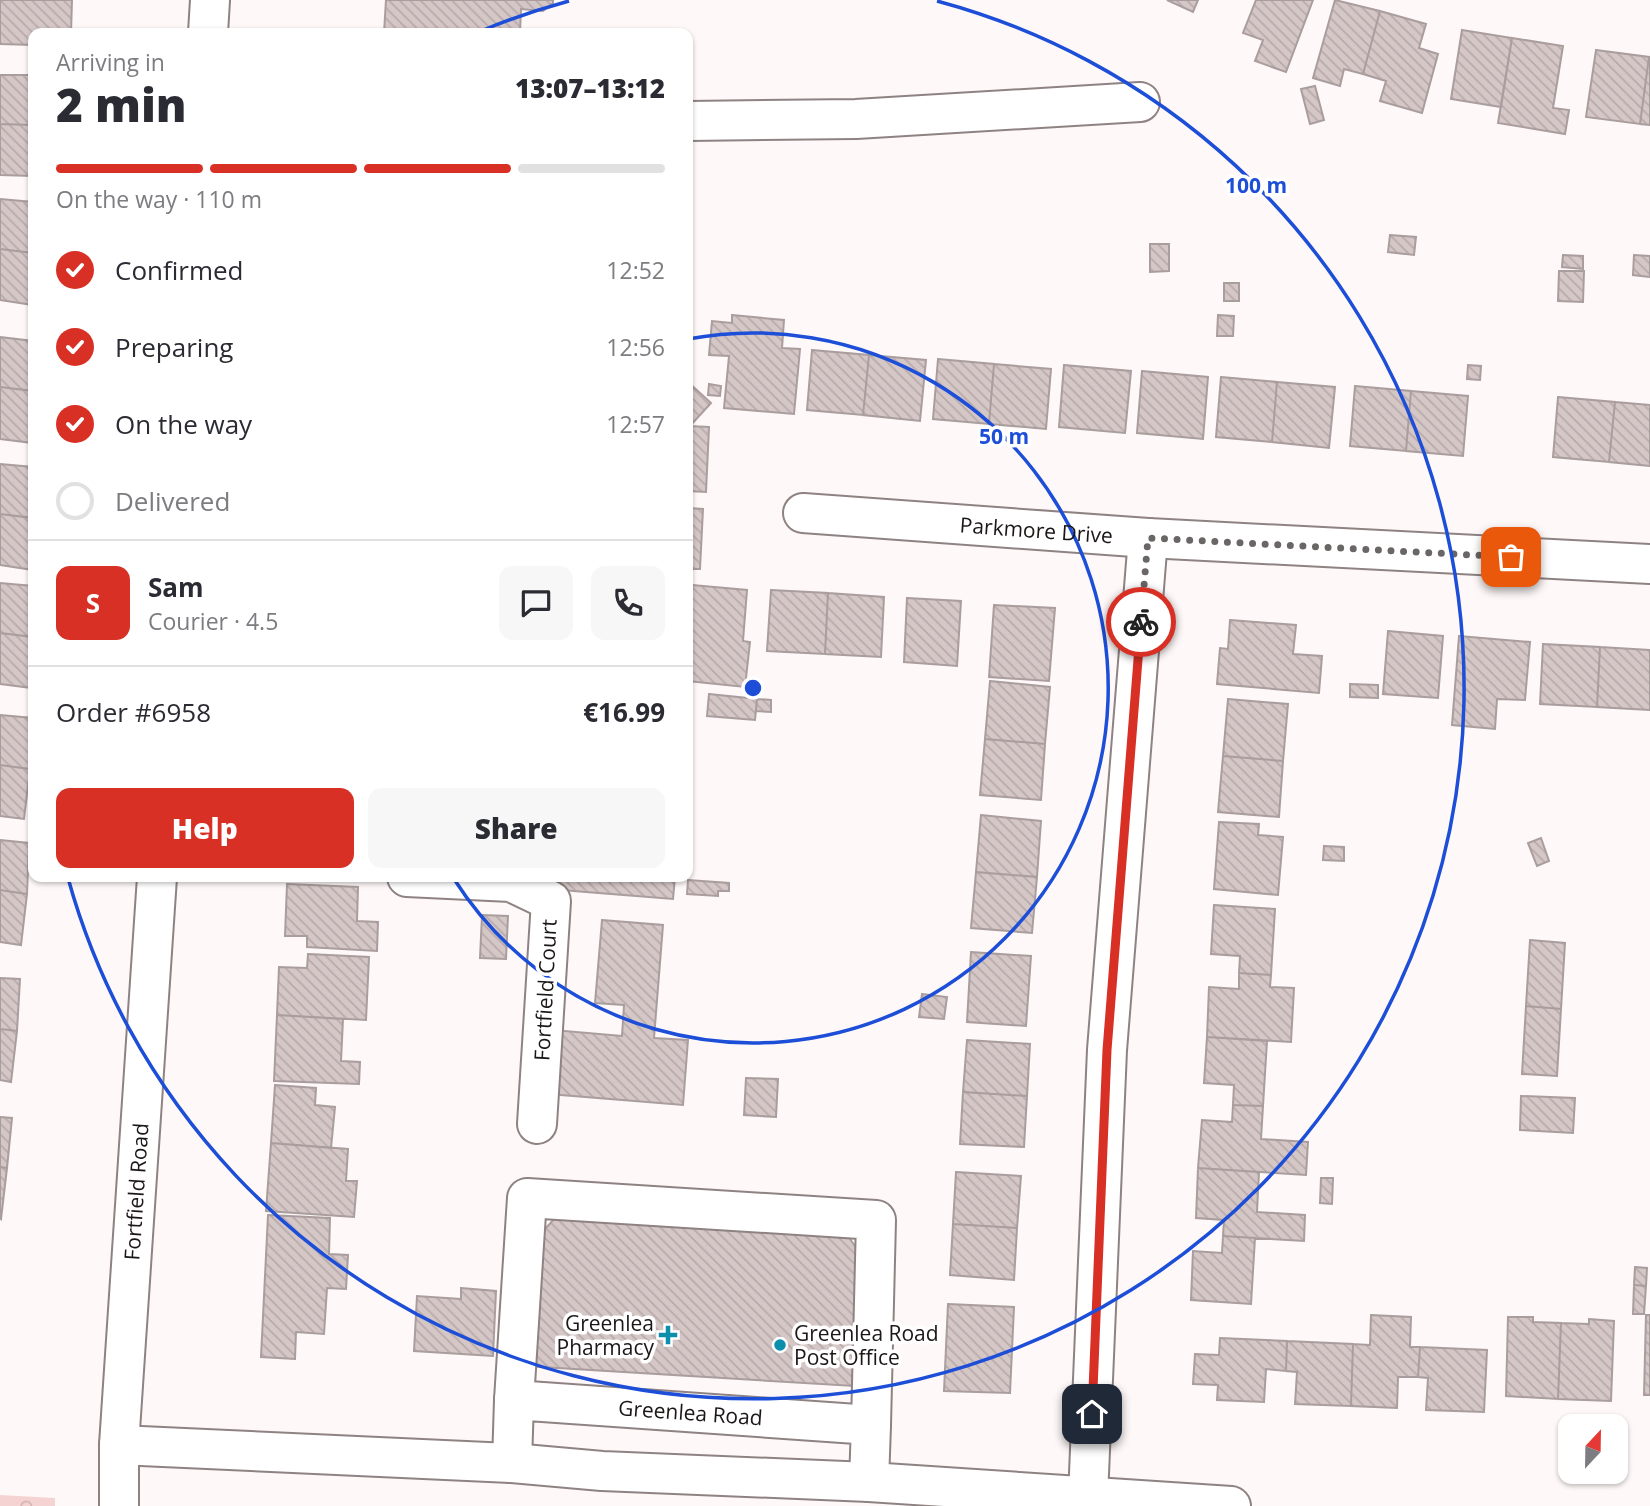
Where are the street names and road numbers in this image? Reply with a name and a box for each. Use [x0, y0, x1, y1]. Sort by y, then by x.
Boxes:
street label: Parkmore Drive [959, 510, 1114, 549]
street label: Fortfield Court [527, 918, 563, 1062]
street label: Fortfield Road [117, 1122, 155, 1261]
street label: Greenlea Road [617, 1393, 764, 1431]

